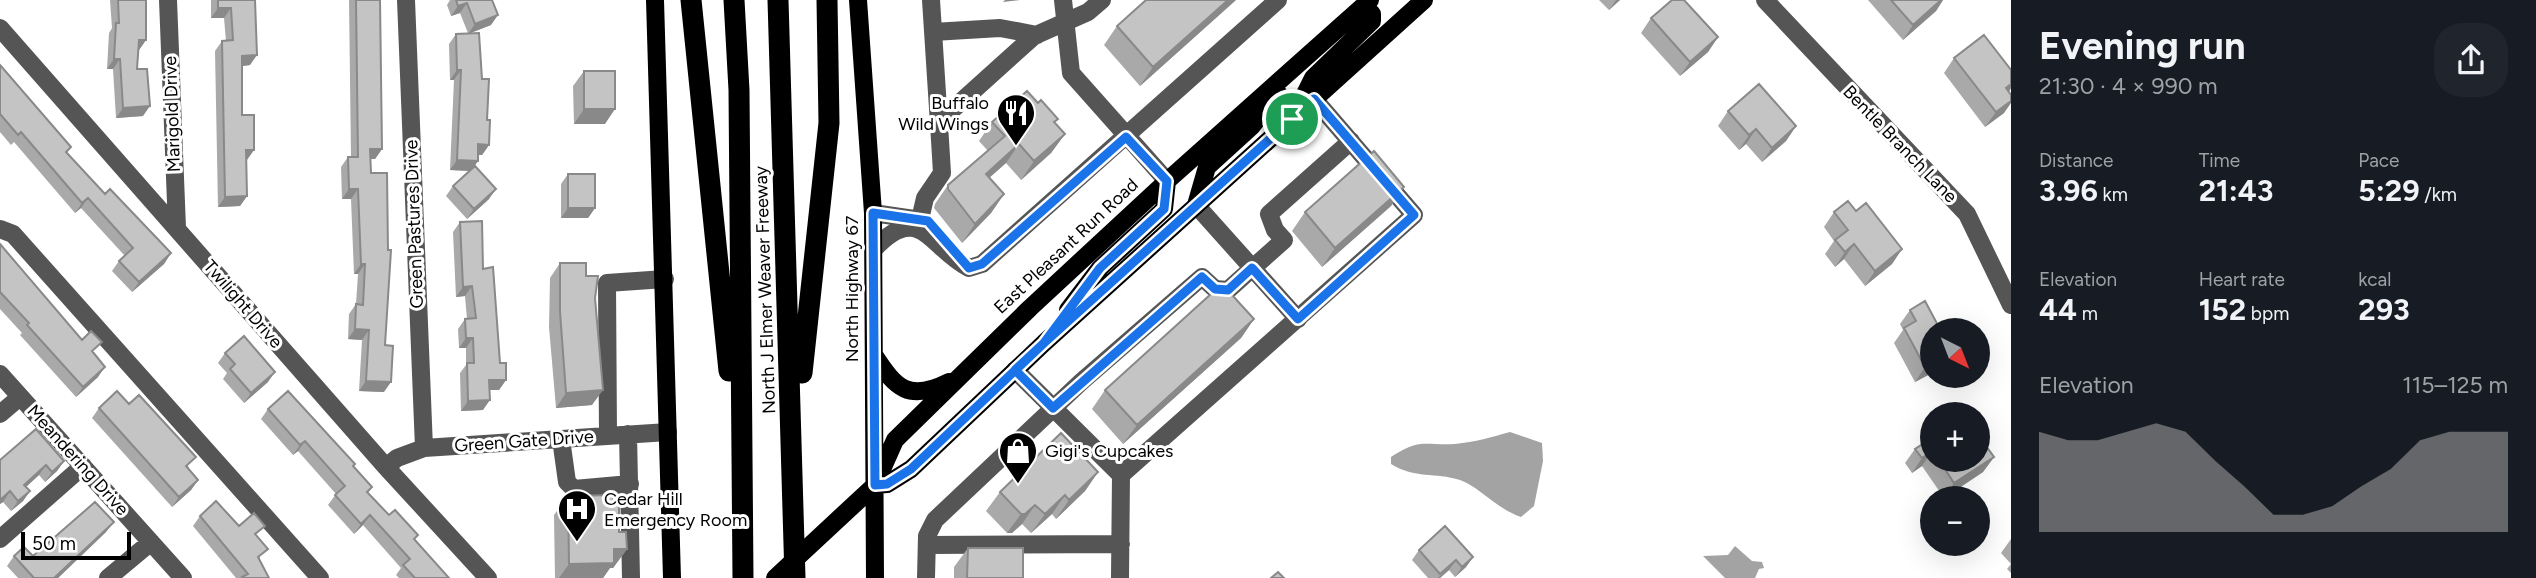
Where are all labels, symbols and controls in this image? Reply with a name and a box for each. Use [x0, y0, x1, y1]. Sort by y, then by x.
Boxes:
text: Evening run [2039, 23, 2246, 69]
button: share [2434, 23, 2508, 97]
street label: Marigold Drive [159, 55, 185, 172]
text: 21:30 · 4 × 990 m [2039, 72, 2218, 100]
street label: Bentle Branch Lane [1838, 81, 1962, 207]
pin [1262, 89, 1322, 149]
place label: Buffalo Wild Wings [898, 92, 989, 135]
restaurant icon: Buffalo Wild Wings [995, 92, 1037, 147]
icon: arrive [1273, 100, 1311, 138]
street label: Green Pastures Drive [400, 139, 428, 309]
text: Distance [2039, 149, 2113, 172]
text: Time [2199, 149, 2240, 172]
text: Pace [2358, 149, 2399, 172]
street label: North J Elmer Weaver Freeway [750, 165, 780, 414]
text: 3.96 [2039, 172, 2098, 209]
text: 21:43 [2199, 172, 2273, 209]
text: 5:29 [2358, 172, 2420, 209]
street label: East Pleasant Run Road [989, 174, 1143, 318]
text: km [2098, 183, 2128, 206]
text: /km [2420, 183, 2457, 206]
street label: North Highway 67 [841, 215, 863, 362]
street label: Twilight Drive [199, 255, 287, 353]
text: Elevation [2039, 268, 2117, 291]
text: Heart rate [2199, 268, 2285, 291]
text: kcal [2358, 268, 2392, 291]
text: 44 [2039, 291, 2077, 328]
text: 152 [2199, 291, 2246, 328]
text: 293 [2358, 291, 2410, 328]
text: m [2077, 302, 2098, 325]
text: bpm [2246, 302, 2289, 325]
north arrow [1920, 318, 1990, 388]
map controls [1920, 318, 1990, 556]
text: Elevation [2039, 371, 2134, 399]
text: 115–125 m [2402, 371, 2508, 399]
street label: Meandering Drive [22, 400, 134, 520]
button: + [1920, 402, 1990, 472]
street label: Green Gate Drive [454, 425, 594, 457]
shop icon: Gigi's Cupcakes [997, 430, 1039, 485]
place label: Gigi's Cupcakes [1045, 440, 1173, 462]
button: − [1920, 486, 1990, 556]
hospital icon: Cedar Hill Emergency Room [556, 488, 598, 543]
place label: Cedar Hill Emergency Room [604, 488, 747, 531]
scale bar [21, 529, 131, 561]
text: 50 m [32, 532, 76, 555]

